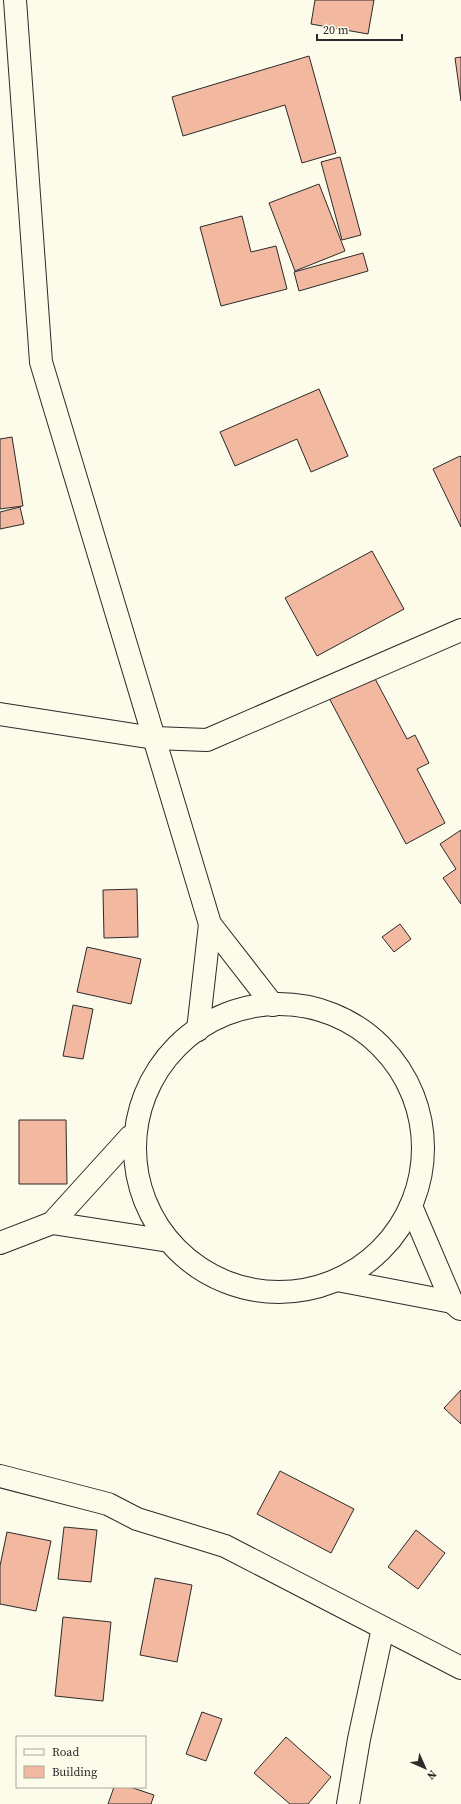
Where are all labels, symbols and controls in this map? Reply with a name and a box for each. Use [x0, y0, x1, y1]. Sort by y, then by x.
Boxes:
scale bar [317, 16, 402, 42]
text: 20 m [323, 22, 349, 38]
legend [16, 1736, 146, 1788]
text: Road [52, 1744, 79, 1760]
north arrow [405, 1748, 445, 1788]
text: Building [52, 1764, 97, 1780]
text: N [424, 1767, 440, 1783]

